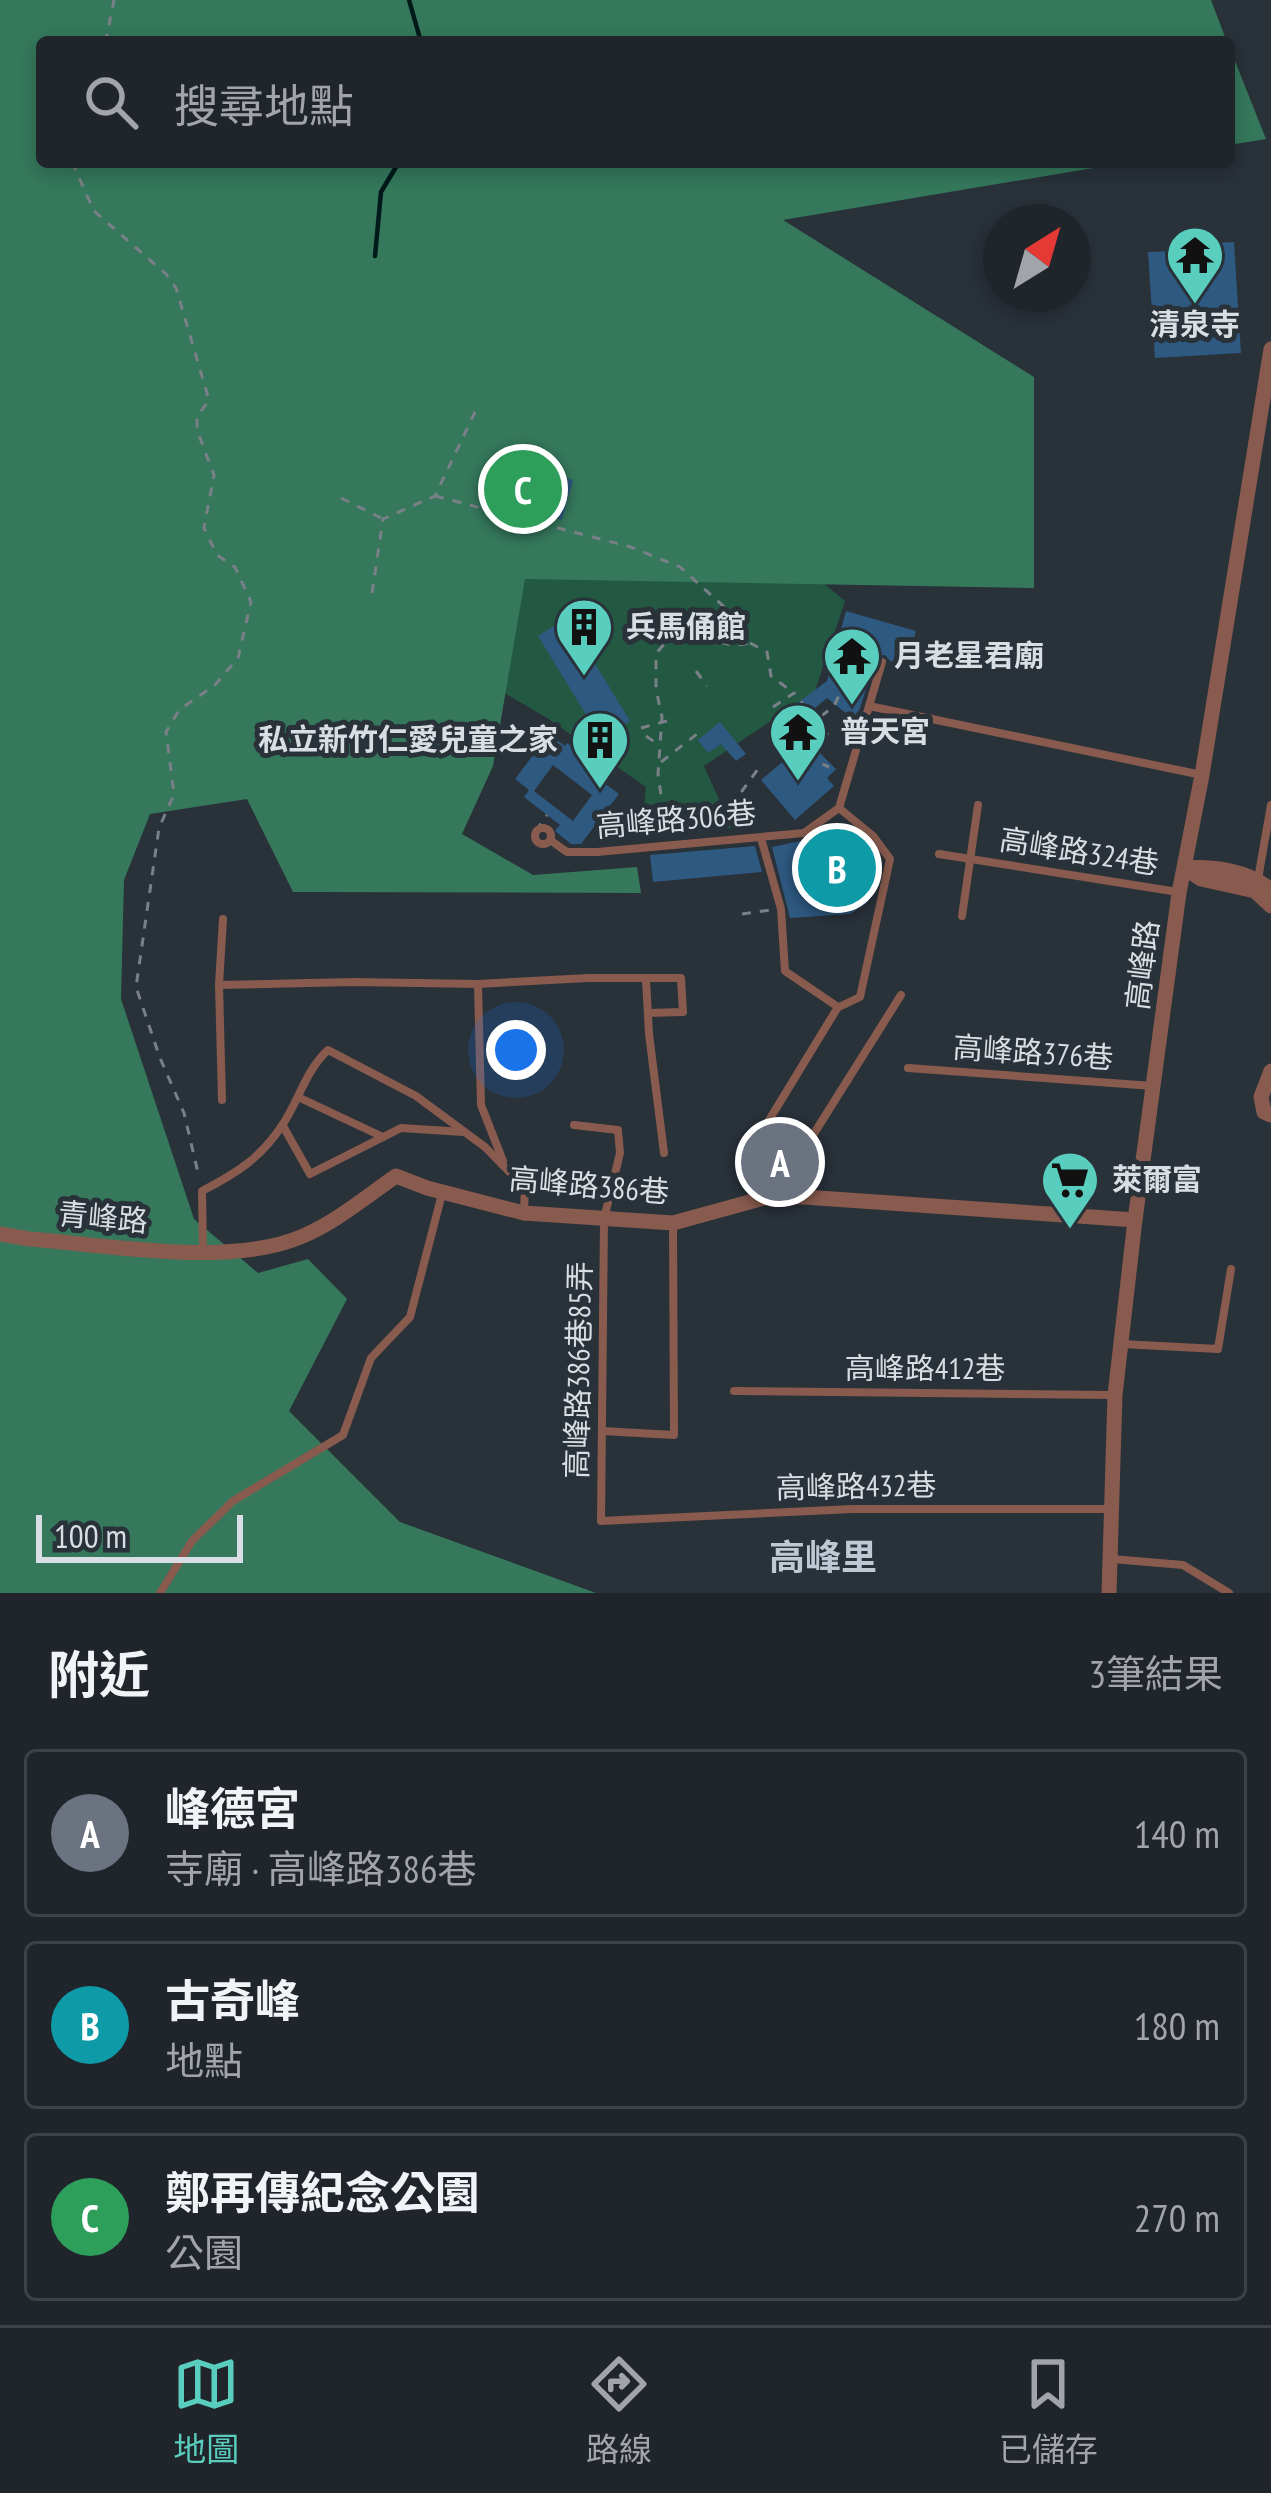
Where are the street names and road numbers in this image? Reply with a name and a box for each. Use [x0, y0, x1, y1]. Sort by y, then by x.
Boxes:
street label: 高峰路306巷 [594, 792, 758, 845]
street label: 高峰路324巷 [997, 819, 1162, 882]
street label: 高峰路 [1117, 918, 1166, 1012]
street label: 高峰路376巷 [952, 1026, 1115, 1077]
street label: 高峰路386巷 [507, 1158, 671, 1211]
street label: 青峰路 [57, 1193, 150, 1240]
street label: 高峰路386巷85弄 [556, 1261, 599, 1479]
street label: 高峰路412巷 [845, 1348, 1005, 1387]
street label: 高峰路432巷 [775, 1465, 937, 1506]

